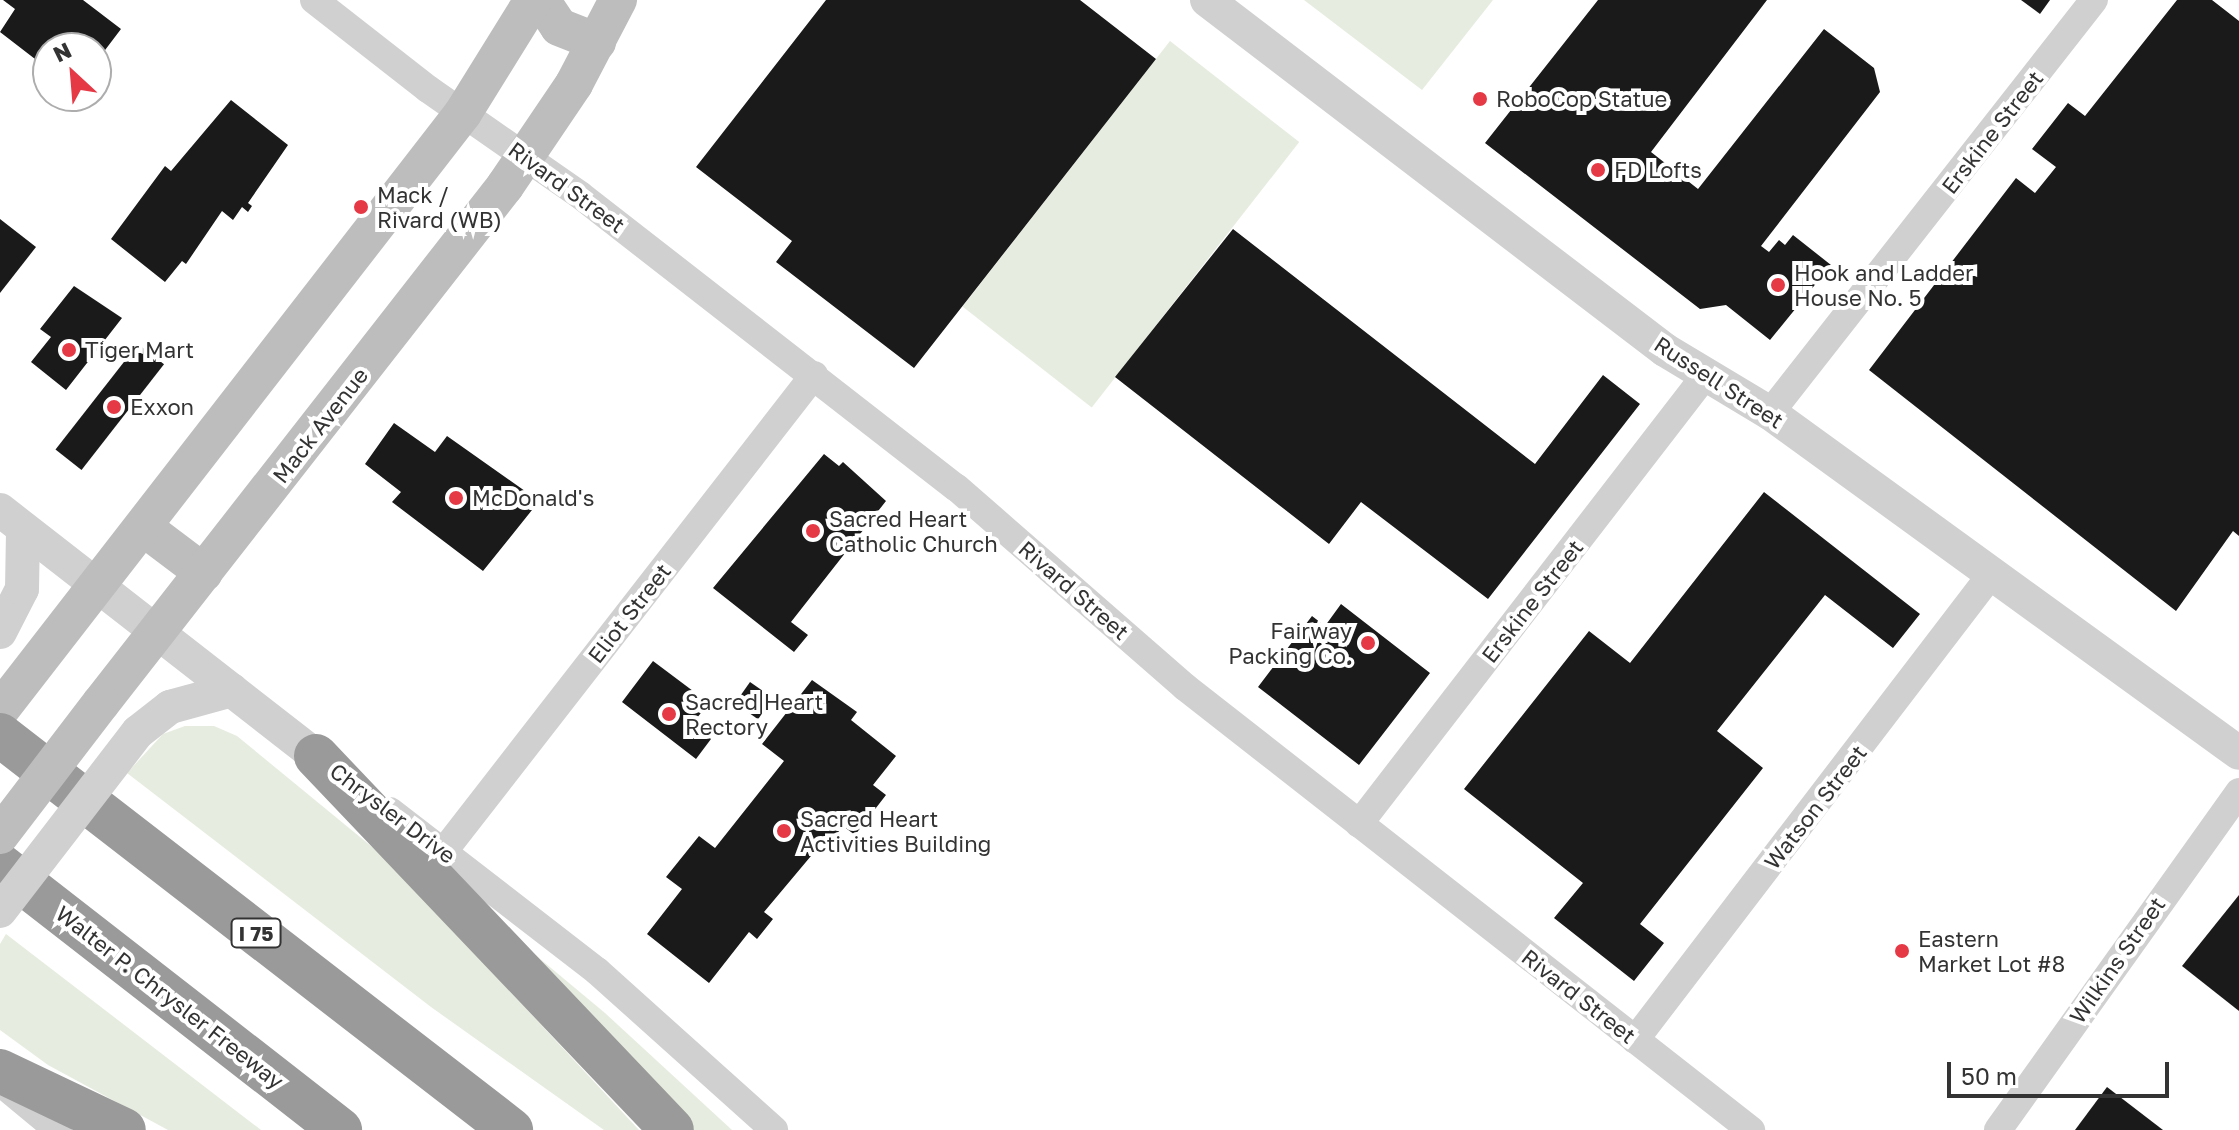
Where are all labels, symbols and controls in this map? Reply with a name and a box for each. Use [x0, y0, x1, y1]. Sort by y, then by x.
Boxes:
north arrow [32, 32, 112, 112]
text: N [49, 36, 76, 68]
street label: Erskine Street [1936, 65, 2048, 199]
place label: RoboCop Statue [1496, 86, 1667, 112]
marker: RoboCop Statue [1471, 90, 1489, 108]
street label: Rivard Street [504, 136, 630, 238]
place label: FD Lofts [1614, 157, 1702, 183]
marker: FD Lofts [1589, 161, 1607, 179]
place label: Mack / Rivard (WB) [377, 181, 502, 232]
marker: Mack / Rivard (WB) [352, 198, 370, 216]
place label: Hook and Ladder House No. 5 [1794, 259, 1974, 310]
marker: Hook and Ladder House No. 5 [1769, 276, 1787, 294]
street label: Russell Street [1649, 330, 1789, 434]
place label: Tiger Mart [85, 337, 194, 363]
marker: Tiger Mart [60, 341, 78, 359]
street label: Mack Avenue [267, 362, 373, 488]
place label: Exxon [130, 394, 194, 420]
marker: Exxon [105, 398, 123, 416]
place label: McDonald's [472, 485, 594, 511]
marker: McDonald's [447, 489, 465, 507]
place label: Sacred Heart Catholic Church [829, 505, 998, 556]
marker: Sacred Heart Catholic Church [804, 522, 822, 540]
street label: Erskine Street [1476, 534, 1588, 668]
street label: Rivard Street [1013, 535, 1135, 645]
street label: Eliot Street [582, 558, 676, 668]
place label: Fairway Packing Co. [1228, 617, 1352, 668]
marker: Fairway Packing Co. [1359, 634, 1377, 652]
place label: Sacred Heart Rectory [685, 688, 823, 740]
marker: Sacred Heart Rectory [660, 705, 678, 723]
street label: Watson Street [1758, 740, 1872, 874]
street label: Chrysler Drive [325, 757, 461, 869]
place label: Sacred Heart Activities Building [800, 805, 991, 856]
marker: Sacred Heart Activities Building [775, 822, 793, 840]
street label: Wilkins Street [2064, 892, 2170, 1028]
street label: Walter P. Chrysler Freeway [51, 900, 289, 1094]
road number: I 75 [230, 917, 282, 949]
place label: Eastern Market Lot #8 [1918, 925, 2065, 976]
marker: Eastern Market Lot #8 [1893, 942, 1911, 960]
street label: Rivard Street [1517, 943, 1641, 1049]
scale bar [1951, 1046, 2173, 1096]
text: 50 m [1961, 1061, 2017, 1090]

